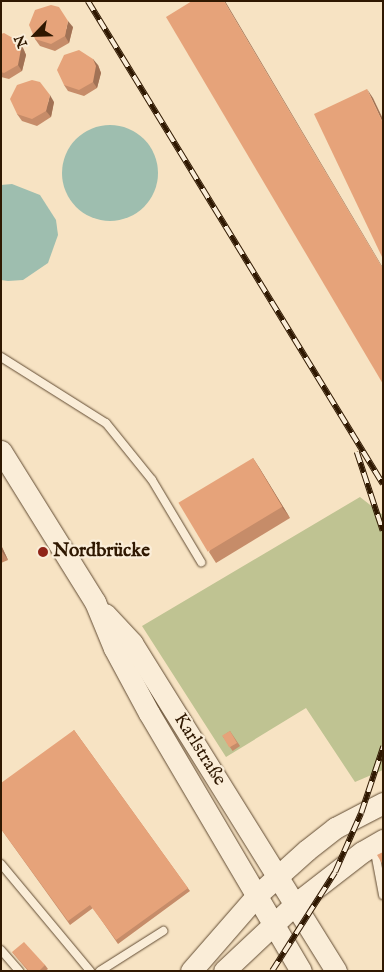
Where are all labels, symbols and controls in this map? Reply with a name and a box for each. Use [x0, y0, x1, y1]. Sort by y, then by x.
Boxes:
north arrow [10, 10, 60, 60]
text: N [11, 32, 32, 50]
place label: Nordbrücke [53, 541, 150, 563]
marker: Nordbrücke [37, 546, 49, 558]
street label: Karlstraße [168, 710, 230, 790]

